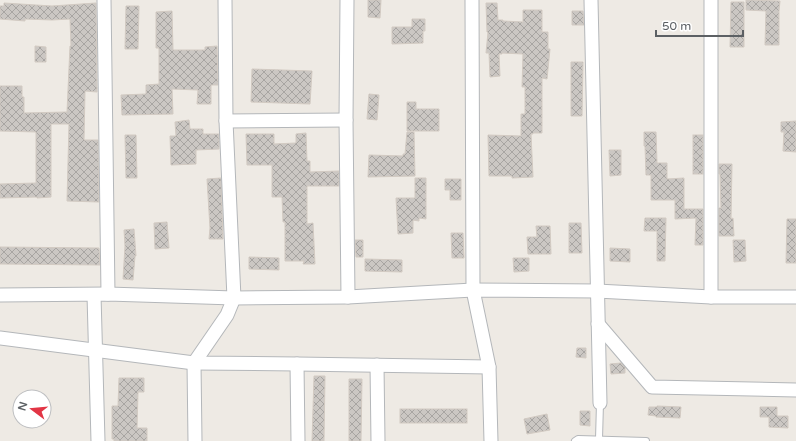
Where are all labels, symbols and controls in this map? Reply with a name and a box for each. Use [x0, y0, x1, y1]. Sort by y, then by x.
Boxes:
scale bar [656, 12, 743, 38]
text: 50 m [662, 19, 691, 33]
north arrow [12, 389, 52, 429]
text: N [15, 400, 30, 412]

